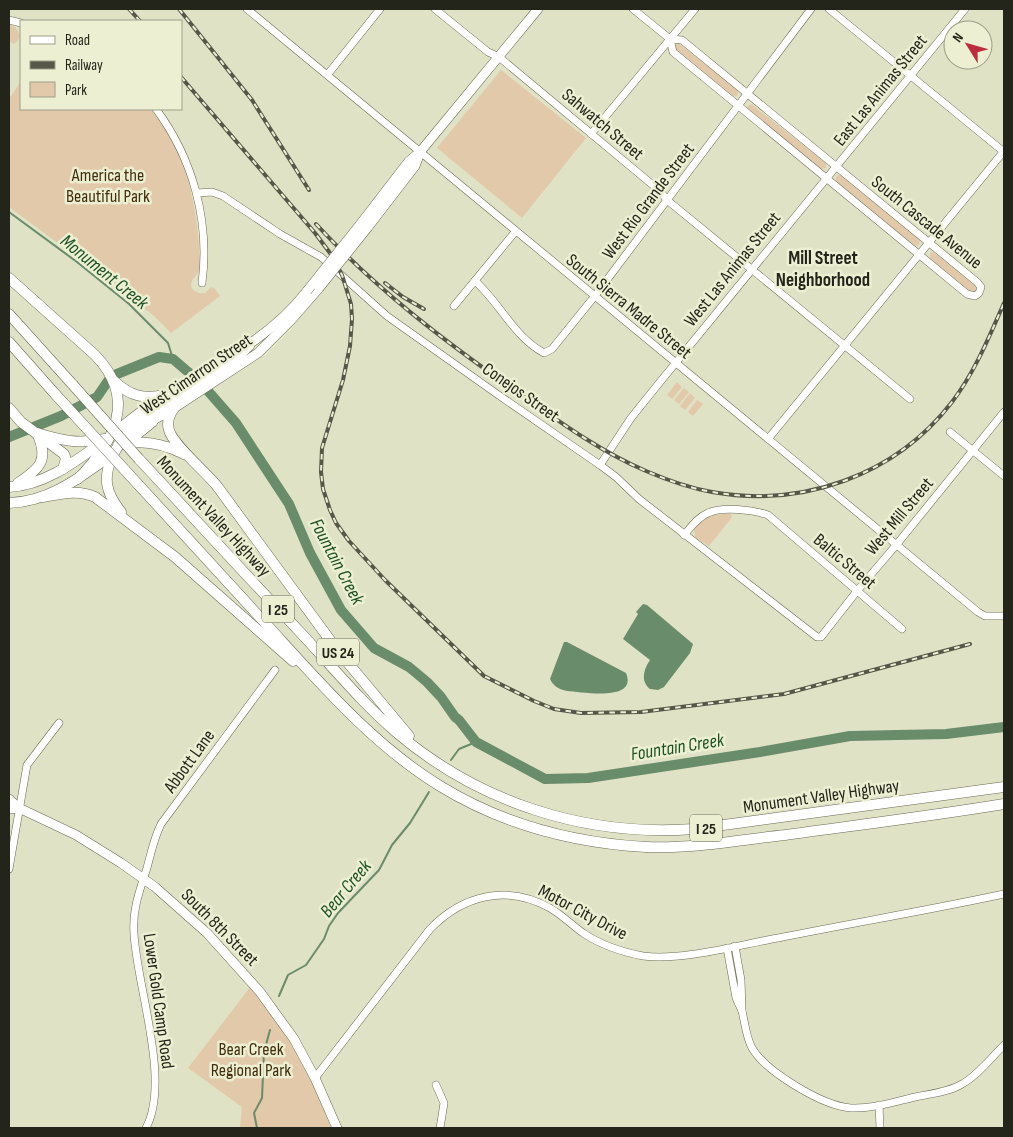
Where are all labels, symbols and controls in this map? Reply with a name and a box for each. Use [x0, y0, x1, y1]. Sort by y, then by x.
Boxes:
legend [20, 20, 182, 110]
north arrow [943, 20, 993, 70]
text: N [949, 29, 967, 46]
street label: East Las Animas Street [829, 30, 932, 150]
text: Road [65, 31, 90, 50]
text: Railway [65, 56, 103, 75]
text: Park [65, 81, 87, 100]
street label: Sahwatch Street [558, 84, 648, 165]
street label: West Rio Grande Street [598, 139, 699, 263]
park label: America the Beautiful Park [66, 165, 150, 207]
street label: South Cascade Avenue [867, 171, 986, 273]
street label: West Las Animas Street [680, 207, 785, 331]
water label: Monument Creek [55, 230, 153, 315]
district label: Mill Street Neighborhood [776, 247, 870, 292]
street label: South Sierra Madre Street [562, 249, 696, 364]
street label: West Cimarron Street [136, 329, 256, 419]
street label: Conejos Street [478, 358, 564, 427]
street label: Monument Valley Highway [152, 452, 275, 581]
street label: West Mill Street [861, 473, 938, 559]
water label: Fountain Creek [304, 515, 369, 609]
street label: Baltic Street [809, 529, 881, 594]
road number: I 25 [262, 596, 294, 622]
road number: US 24 [317, 638, 359, 666]
street label: Abbott Lane [159, 726, 219, 798]
water label: Fountain Creek [629, 729, 726, 766]
street label: Monument Valley Highway [742, 775, 901, 818]
road number: I 25 [690, 814, 722, 841]
water label: Bear Creek [316, 855, 377, 922]
street label: Motor City Drive [535, 880, 631, 945]
street label: South 8th Street [177, 884, 263, 971]
street label: Lower Gold Camp Road [139, 932, 178, 1070]
park label: Bear Creek Regional Park [211, 1039, 291, 1081]

